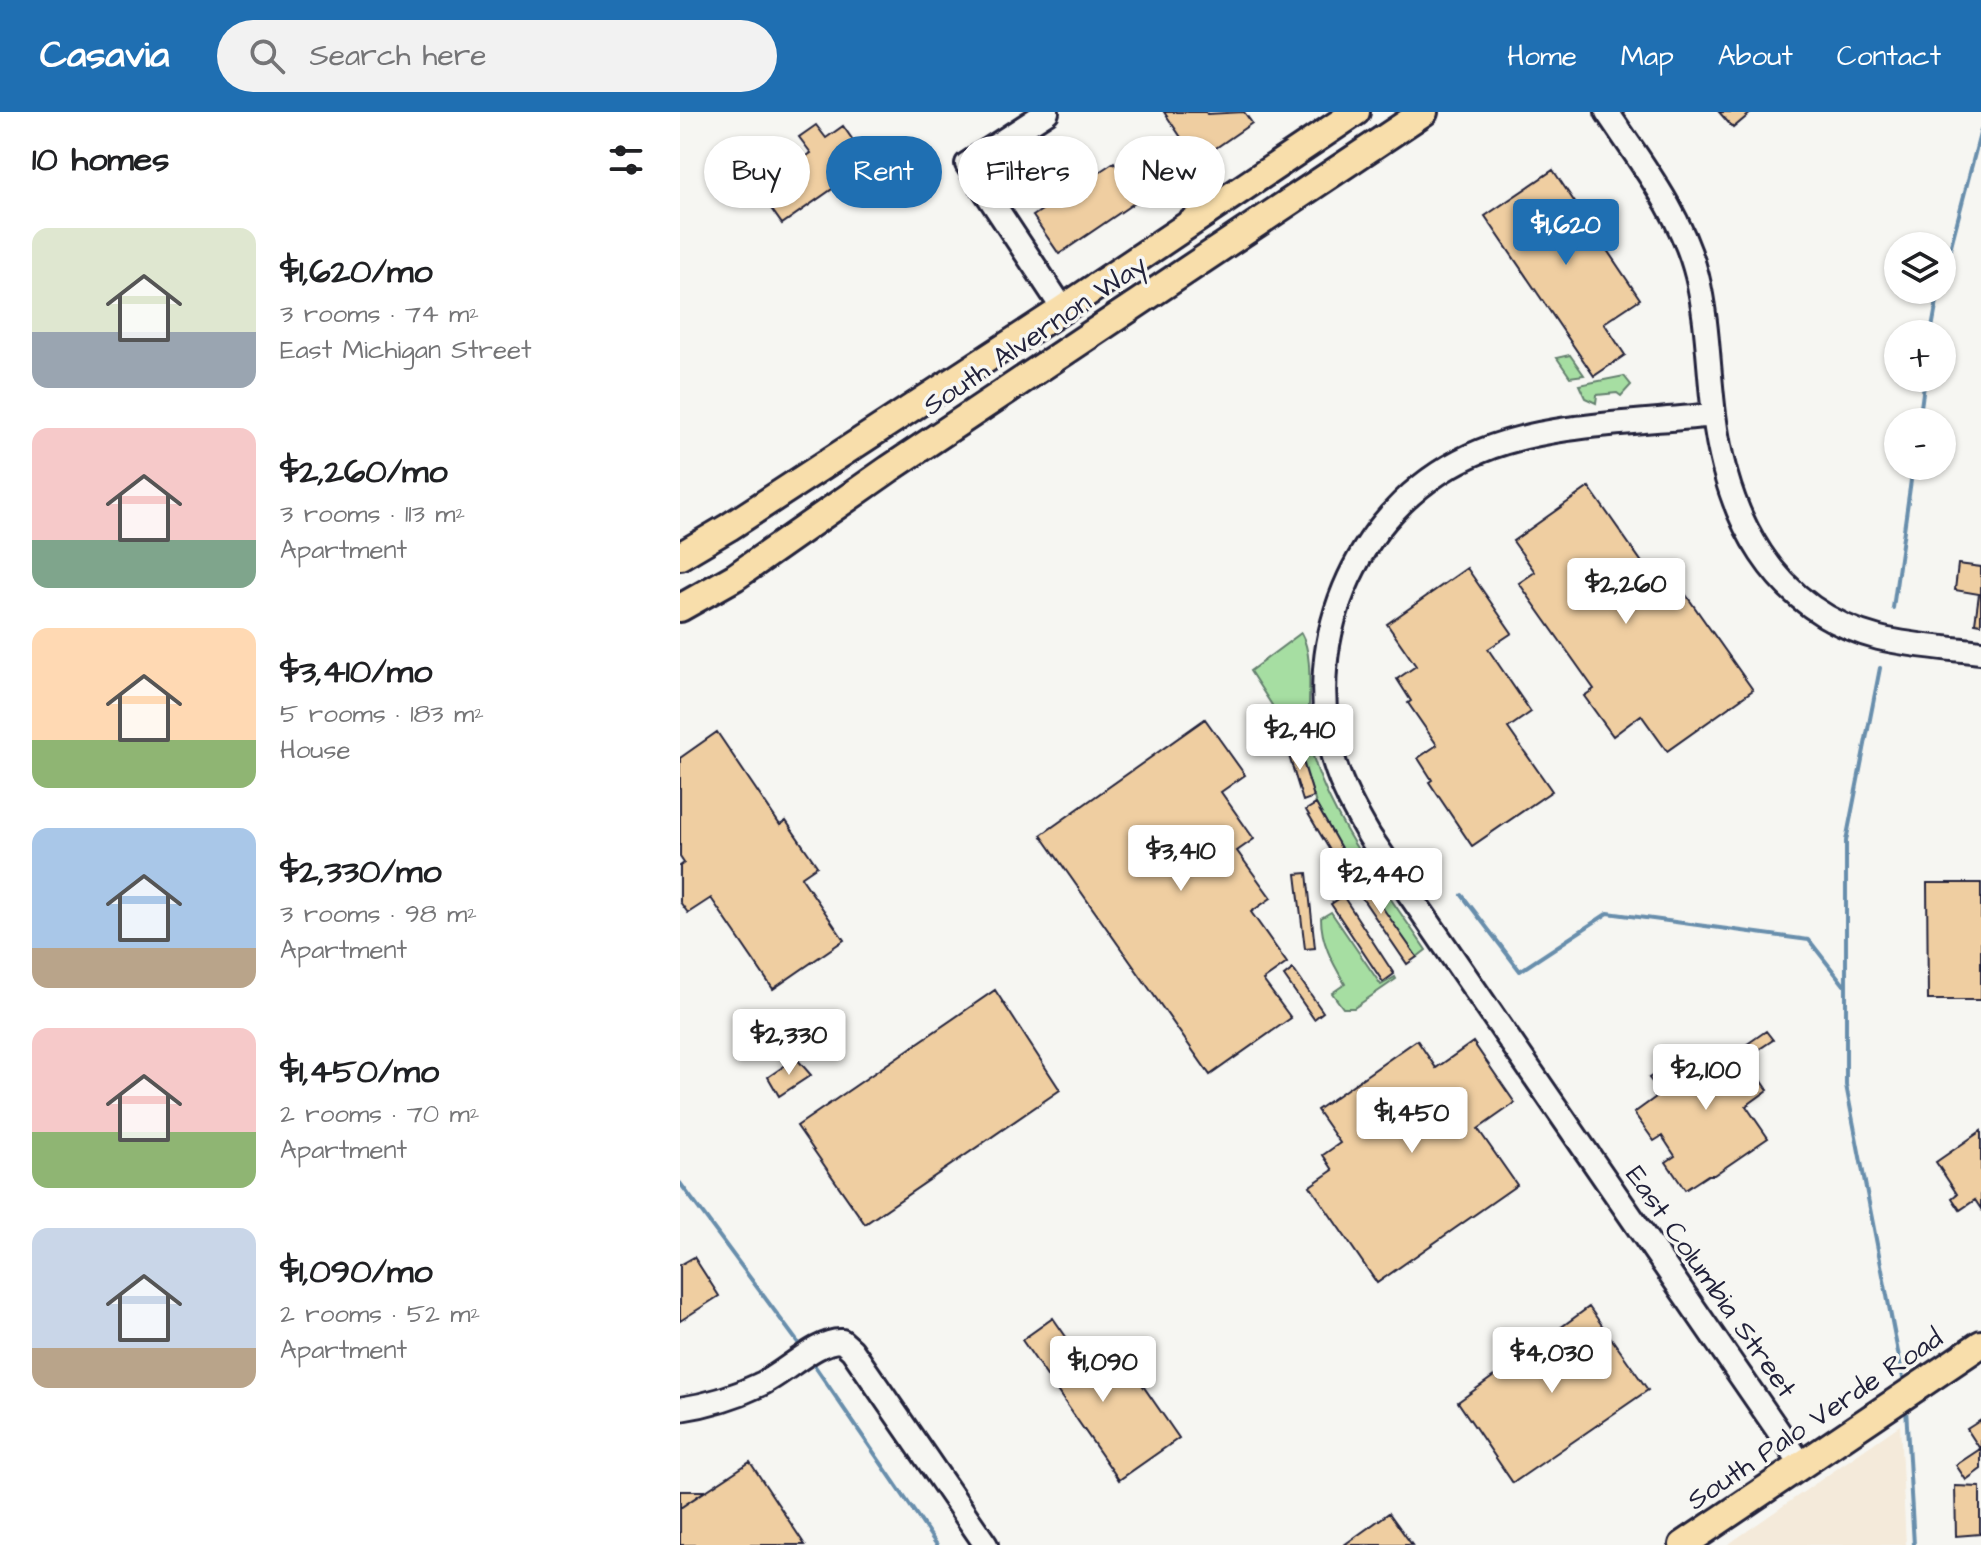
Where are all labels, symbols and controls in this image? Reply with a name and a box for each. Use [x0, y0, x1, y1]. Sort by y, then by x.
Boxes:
search box [217, 20, 777, 92]
text: Casavia [40, 30, 169, 82]
icon: search [245, 34, 289, 78]
text: Search here [309, 35, 486, 77]
text: Home [1507, 37, 1577, 76]
text: Map [1621, 37, 1674, 76]
text: About [1718, 37, 1793, 76]
text: Contact [1837, 37, 1941, 76]
text: 10 homes [32, 136, 169, 184]
chip: Buy [704, 136, 810, 208]
chip: Rent [826, 136, 942, 208]
chip: Filters [958, 136, 1098, 208]
chip: New [1114, 136, 1225, 208]
icon: filters [604, 138, 648, 182]
pin: $1,620 [1501, 199, 1631, 267]
text: $1,620 [1531, 207, 1601, 243]
map controls [1884, 232, 1956, 480]
button: layers [1884, 232, 1956, 304]
street label: South Alvernon Way [915, 246, 1156, 427]
text: $1,620/mo [280, 248, 433, 296]
icon: home [96, 260, 192, 356]
text: 3 rooms · 74 m² [280, 296, 479, 332]
button: + [1884, 320, 1956, 392]
text: East Michigan Street [280, 332, 532, 368]
button: − [1884, 408, 1956, 480]
text: $2,260/mo [280, 448, 448, 496]
icon: home [96, 460, 192, 556]
text: 3 rooms · 113 m² [280, 496, 465, 532]
text: Apartment [280, 532, 407, 568]
pin: $2,260 [1561, 558, 1691, 626]
text: $2,260 [1585, 566, 1667, 602]
text: $3,410/mo [280, 648, 432, 696]
icon: home [96, 660, 192, 756]
text: 5 rooms · 183 m² [280, 696, 484, 732]
pin: $2,410 [1235, 704, 1365, 772]
text: $2,410 [1264, 712, 1336, 748]
text: House [280, 732, 351, 768]
pin: $3,410 [1116, 825, 1246, 893]
text: $3,410 [1146, 833, 1216, 869]
text: $2,330/mo [280, 848, 442, 896]
pin: $2,440 [1316, 848, 1446, 916]
text: $2,440 [1338, 856, 1424, 892]
icon: home [96, 860, 192, 956]
text: 3 rooms · 98 m² [280, 896, 477, 932]
text: Apartment [280, 932, 407, 968]
pin: $2,330 [724, 1009, 854, 1077]
text: $2,330 [751, 1017, 827, 1053]
pin: $2,100 [1641, 1044, 1771, 1112]
text: $1,450/mo [280, 1048, 439, 1096]
text: $2,100 [1671, 1052, 1741, 1088]
icon: home [96, 1060, 192, 1156]
pin: $1,450 [1347, 1087, 1477, 1155]
text: $1,450 [1375, 1095, 1449, 1131]
text: 2 rooms · 70 m² [280, 1096, 479, 1132]
text: Apartment [280, 1132, 407, 1168]
street label: East Columbia Street [1616, 1158, 1806, 1406]
text: $1,090/mo [280, 1248, 433, 1296]
icon: home [96, 1260, 192, 1356]
text: 2 rooms · 52 m² [280, 1296, 480, 1332]
street label: South Palo Verde Road [1679, 1319, 1951, 1520]
pin: $4,030 [1487, 1327, 1617, 1395]
text: Apartment [280, 1332, 407, 1368]
text: $4,030 [1511, 1335, 1593, 1371]
pin: $1,090 [1038, 1336, 1168, 1404]
text: $1,090 [1068, 1344, 1138, 1380]

